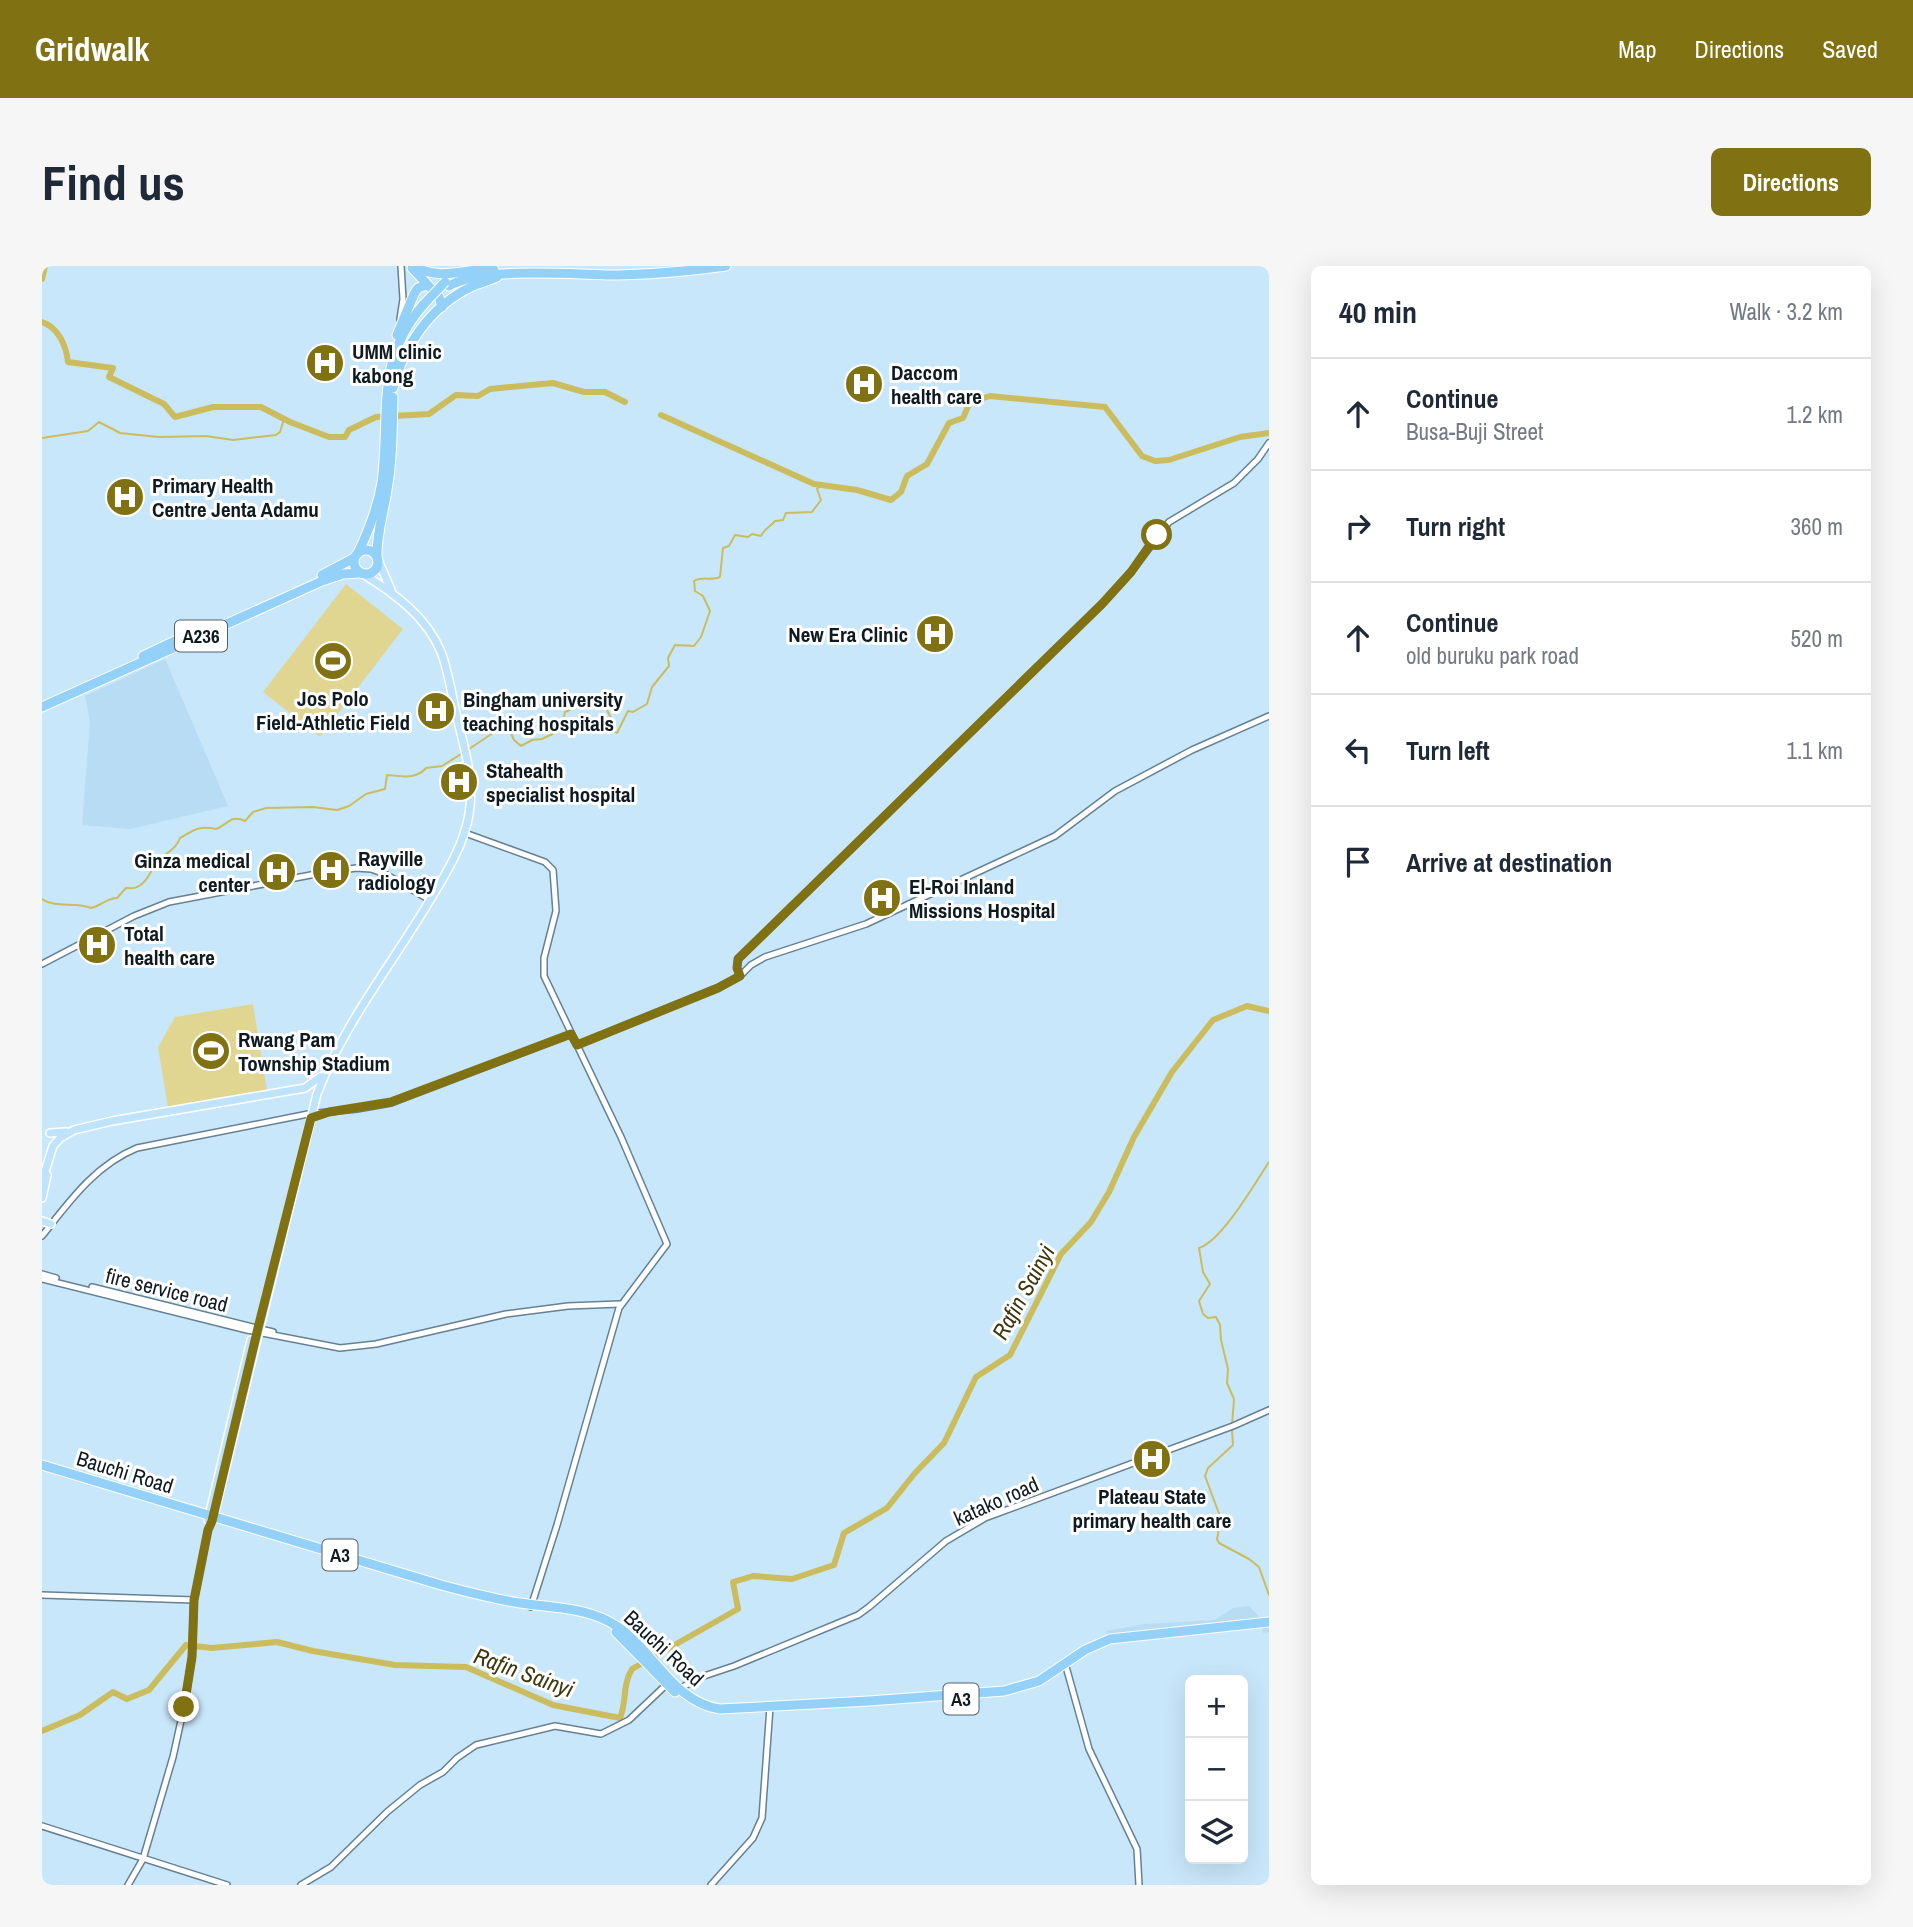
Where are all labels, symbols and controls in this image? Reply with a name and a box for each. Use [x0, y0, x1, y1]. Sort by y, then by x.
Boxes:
text: Gridwalk [35, 27, 149, 71]
text: Map [1618, 33, 1656, 65]
text: Directions [1694, 33, 1784, 65]
text: Saved [1822, 33, 1878, 65]
button: Directions [1711, 148, 1871, 216]
text: Find us [42, 149, 185, 215]
text: 40 min [1339, 292, 1417, 332]
text: Walk · 3.2 km [1729, 296, 1843, 327]
place label: UMM clinic kabong [352, 337, 442, 390]
hospital icon: UMM clinic kabong [304, 342, 346, 384]
place label: Daccom health care [891, 358, 982, 411]
hospital icon: Daccom health care [843, 363, 885, 405]
text: Continue [1406, 381, 1498, 416]
icon: ahead [1339, 395, 1377, 433]
text: 1.2 km [1786, 399, 1843, 430]
text: Busa-Buji Street [1406, 416, 1543, 447]
place label: Primary Health Centre Jenta Adamu [152, 471, 319, 524]
hospital icon: Primary Health Centre Jenta Adamu [104, 476, 146, 518]
icon: right [1339, 507, 1377, 545]
text: Turn right [1406, 509, 1505, 544]
text: 360 m [1791, 511, 1843, 542]
route start [1141, 519, 1172, 550]
text: Continue [1406, 605, 1498, 640]
hospital icon: New Era Clinic [914, 613, 956, 655]
icon: ahead [1339, 619, 1377, 657]
road number: A236 [175, 620, 227, 652]
place label: New Era Clinic [788, 620, 908, 649]
text: 520 m [1791, 623, 1843, 654]
sports icon: Jos Polo Field-Athletic Field [312, 640, 354, 682]
text: old buruku park road [1406, 640, 1579, 671]
place label: Jos Polo Field-Athletic Field [256, 684, 410, 737]
place label: Bingham university teaching hospitals [463, 685, 623, 738]
hospital icon: Bingham university teaching hospitals [415, 690, 457, 732]
icon: left [1339, 731, 1377, 769]
text: Turn left [1406, 733, 1490, 768]
text: 1.1 km [1786, 735, 1843, 766]
place label: Stahealth specialist hospital [486, 756, 635, 809]
hospital icon: Stahealth specialist hospital [438, 761, 480, 803]
icon: arrive [1339, 843, 1377, 881]
place label: Rayville radiology [358, 844, 436, 897]
text: Arrive at destination [1406, 845, 1612, 880]
place label: Ginza medical center [134, 846, 250, 899]
hospital icon: Rayville radiology [310, 849, 352, 891]
hospital icon: Ginza medical center [256, 851, 298, 893]
place label: El-Roi Inland Missions Hospital [909, 872, 1055, 925]
hospital icon: El-Roi Inland Missions Hospital [861, 877, 903, 919]
place label: Total health care [124, 919, 215, 972]
hospital icon: Total health care [76, 924, 118, 966]
place label: Rwang Pam Township Stadium [238, 1025, 390, 1078]
sports icon: Rwang Pam Township Stadium [190, 1030, 232, 1072]
water label: Rafin Sainyi [984, 1238, 1062, 1345]
street label: fire service road [103, 1261, 231, 1319]
hospital icon: Plateau State primary health care [1131, 1438, 1173, 1480]
street label: Bauchi Road [73, 1444, 177, 1500]
street label: katako road [949, 1469, 1043, 1533]
place label: Plateau State primary health care [1073, 1482, 1231, 1535]
road number: A3 [322, 1540, 358, 1570]
street label: Bauchi Road [618, 1603, 710, 1693]
water label: Rafin Sainyi [470, 1640, 579, 1705]
map controls [1185, 1675, 1248, 1864]
button: + [1185, 1675, 1248, 1738]
road number: A3 [944, 1684, 978, 1714]
route end [168, 1691, 199, 1722]
button: − [1185, 1738, 1248, 1801]
button: layers [1185, 1801, 1248, 1864]

